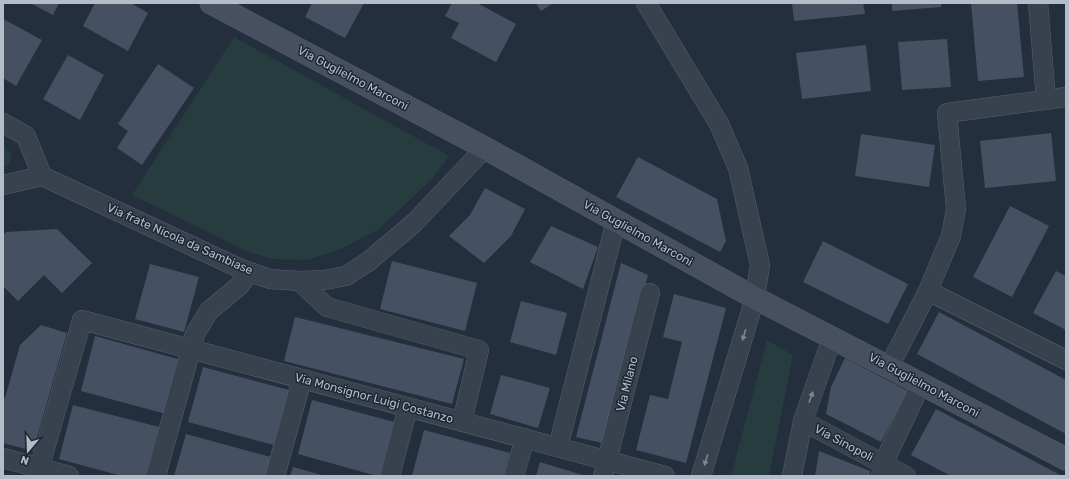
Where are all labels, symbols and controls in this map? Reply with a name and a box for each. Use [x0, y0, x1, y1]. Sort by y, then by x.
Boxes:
street label: Via Guglielmo Marconi [295, 43, 411, 113]
street label: Via Guglielmo Marconi [581, 197, 695, 269]
street label: Via frate Nicola da Sambiase [105, 200, 255, 278]
one-way arrow [741, 330, 747, 342]
street label: Via Guglielmo Marconi [866, 350, 982, 420]
street label: Via Milano [613, 355, 641, 413]
street label: Via Monsignor Luigi Costanzo [293, 370, 455, 426]
one-way arrow [808, 391, 814, 403]
street label: Via Sinopoli [812, 422, 876, 464]
north arrow [8, 431, 48, 471]
text: N [19, 453, 31, 467]
one-way arrow [703, 454, 709, 466]

